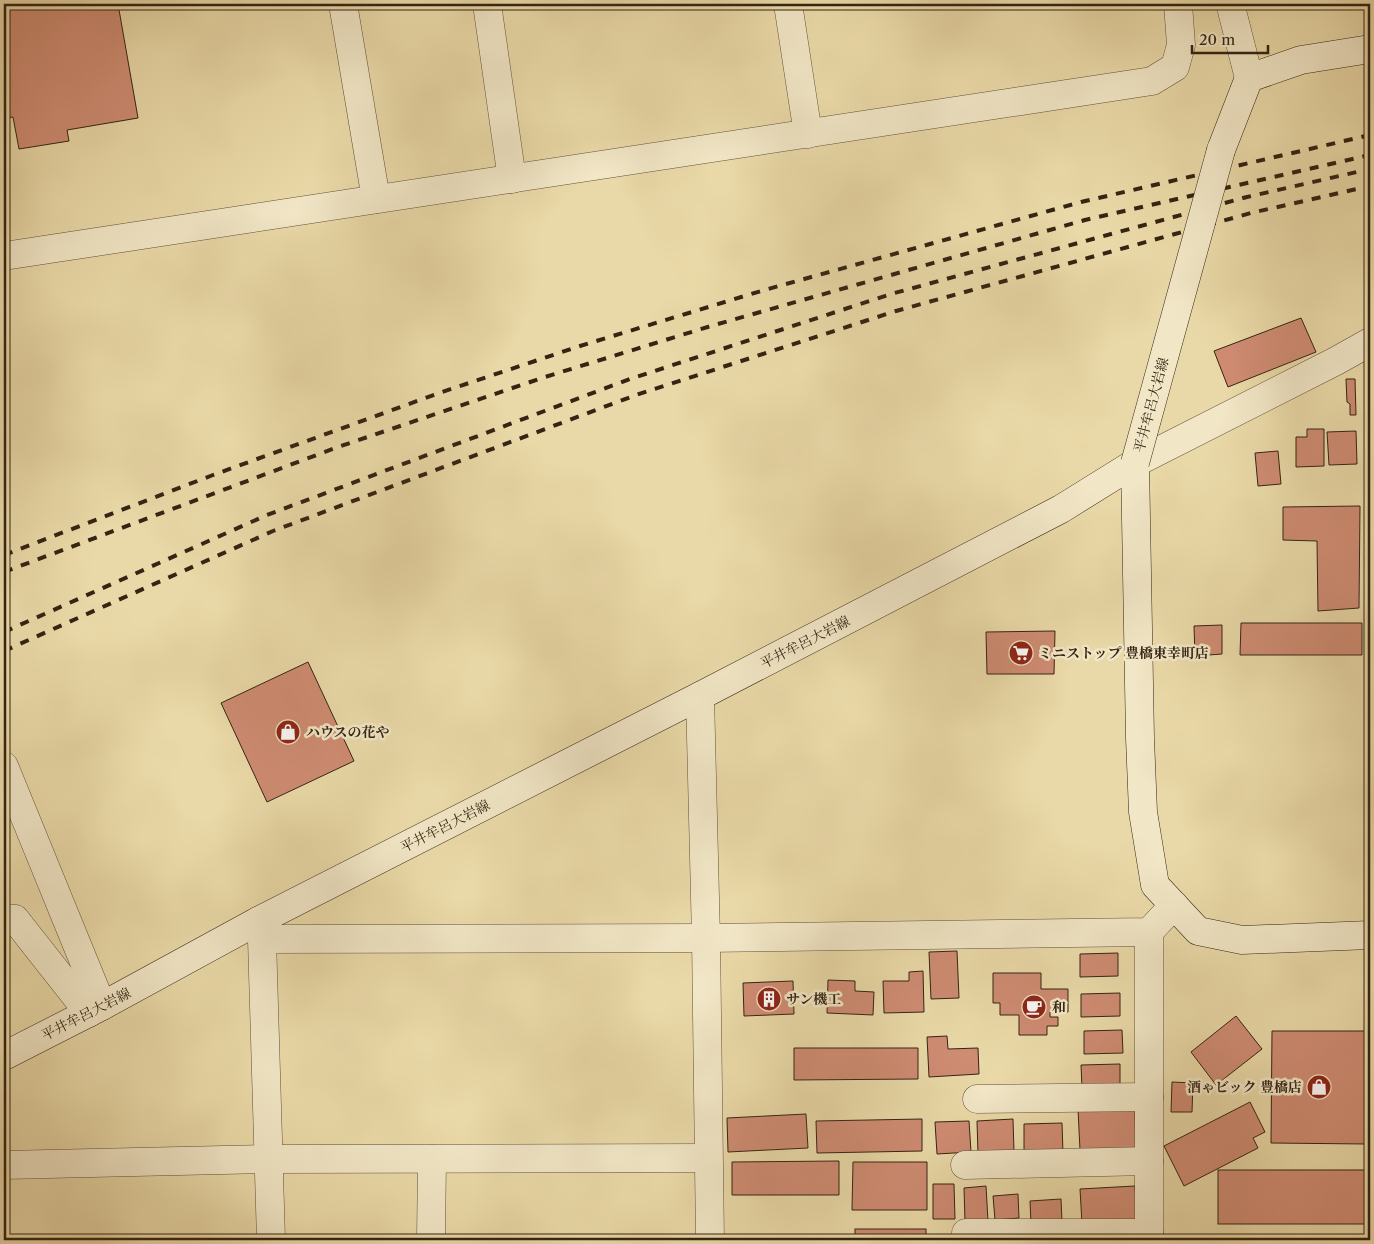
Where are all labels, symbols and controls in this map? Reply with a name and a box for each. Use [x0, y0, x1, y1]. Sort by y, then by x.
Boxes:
scale bar [1192, 22, 1268, 54]
text: 20 m [1199, 30, 1235, 49]
street label: 平井牟呂大岩線 [1130, 355, 1172, 455]
street label: 平井牟呂大岩線 [757, 612, 853, 672]
supermarket icon: ミニストップ 豊橋東幸町店 [1008, 640, 1034, 666]
place label: ミニストップ 豊橋東幸町店 [1038, 644, 1209, 662]
shop icon: ハウスの花や [275, 719, 301, 745]
place label: ハウスの花や [306, 723, 390, 741]
street label: 平井牟呂大岩線 [397, 796, 493, 856]
street label: 平井牟呂大岩線 [38, 984, 134, 1044]
building icon: サン機工 [756, 986, 782, 1012]
place label: サン機工 [786, 990, 841, 1008]
cafe icon: 和 [1021, 994, 1047, 1020]
place label: 和 [1052, 998, 1066, 1016]
shop icon: 酒ゃビック 豊橋店 [1306, 1074, 1332, 1100]
place label: 酒ゃビック 豊橋店 [1187, 1078, 1302, 1096]

